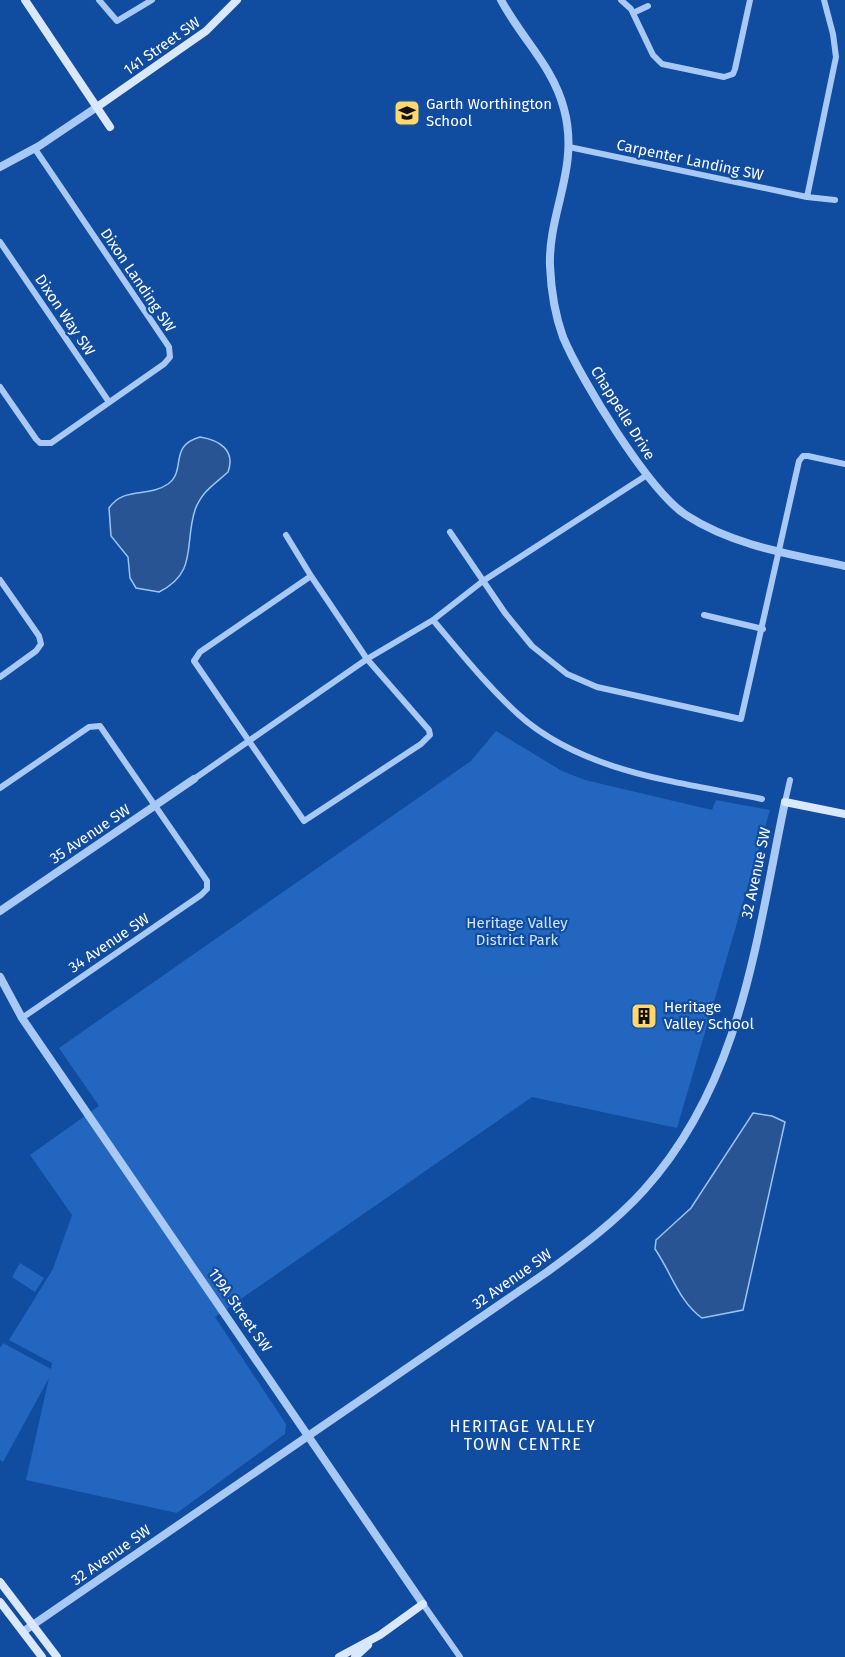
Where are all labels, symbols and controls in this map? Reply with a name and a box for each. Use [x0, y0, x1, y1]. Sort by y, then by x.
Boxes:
street label: 141 Street SW [120, 13, 204, 79]
place label: Garth Worthington School [426, 95, 552, 130]
school or university icon: Garth Worthington School [392, 98, 422, 128]
street label: Carpenter Landing SW [615, 136, 766, 184]
street label: Dixon Landing SW [97, 225, 180, 336]
street label: Dixon Way SW [31, 271, 99, 360]
street label: Chappelle Drive [587, 363, 659, 463]
street label: 35 Avenue SW [46, 800, 134, 868]
street label: 32 Avenue SW [738, 825, 775, 920]
street label: 34 Avenue SW [65, 909, 153, 977]
park label: Heritage Valley District Park [466, 914, 568, 949]
place label: Heritage Valley School [664, 998, 755, 1033]
building icon: Heritage Valley School [629, 1001, 659, 1031]
street label: 32 Avenue SW [469, 1245, 556, 1313]
street label: 119A Street SW [204, 1265, 276, 1356]
district label: HERITAGE VALLEY TOWN CENTRE [450, 1417, 596, 1454]
street label: 32 Avenue SW [68, 1521, 155, 1589]

